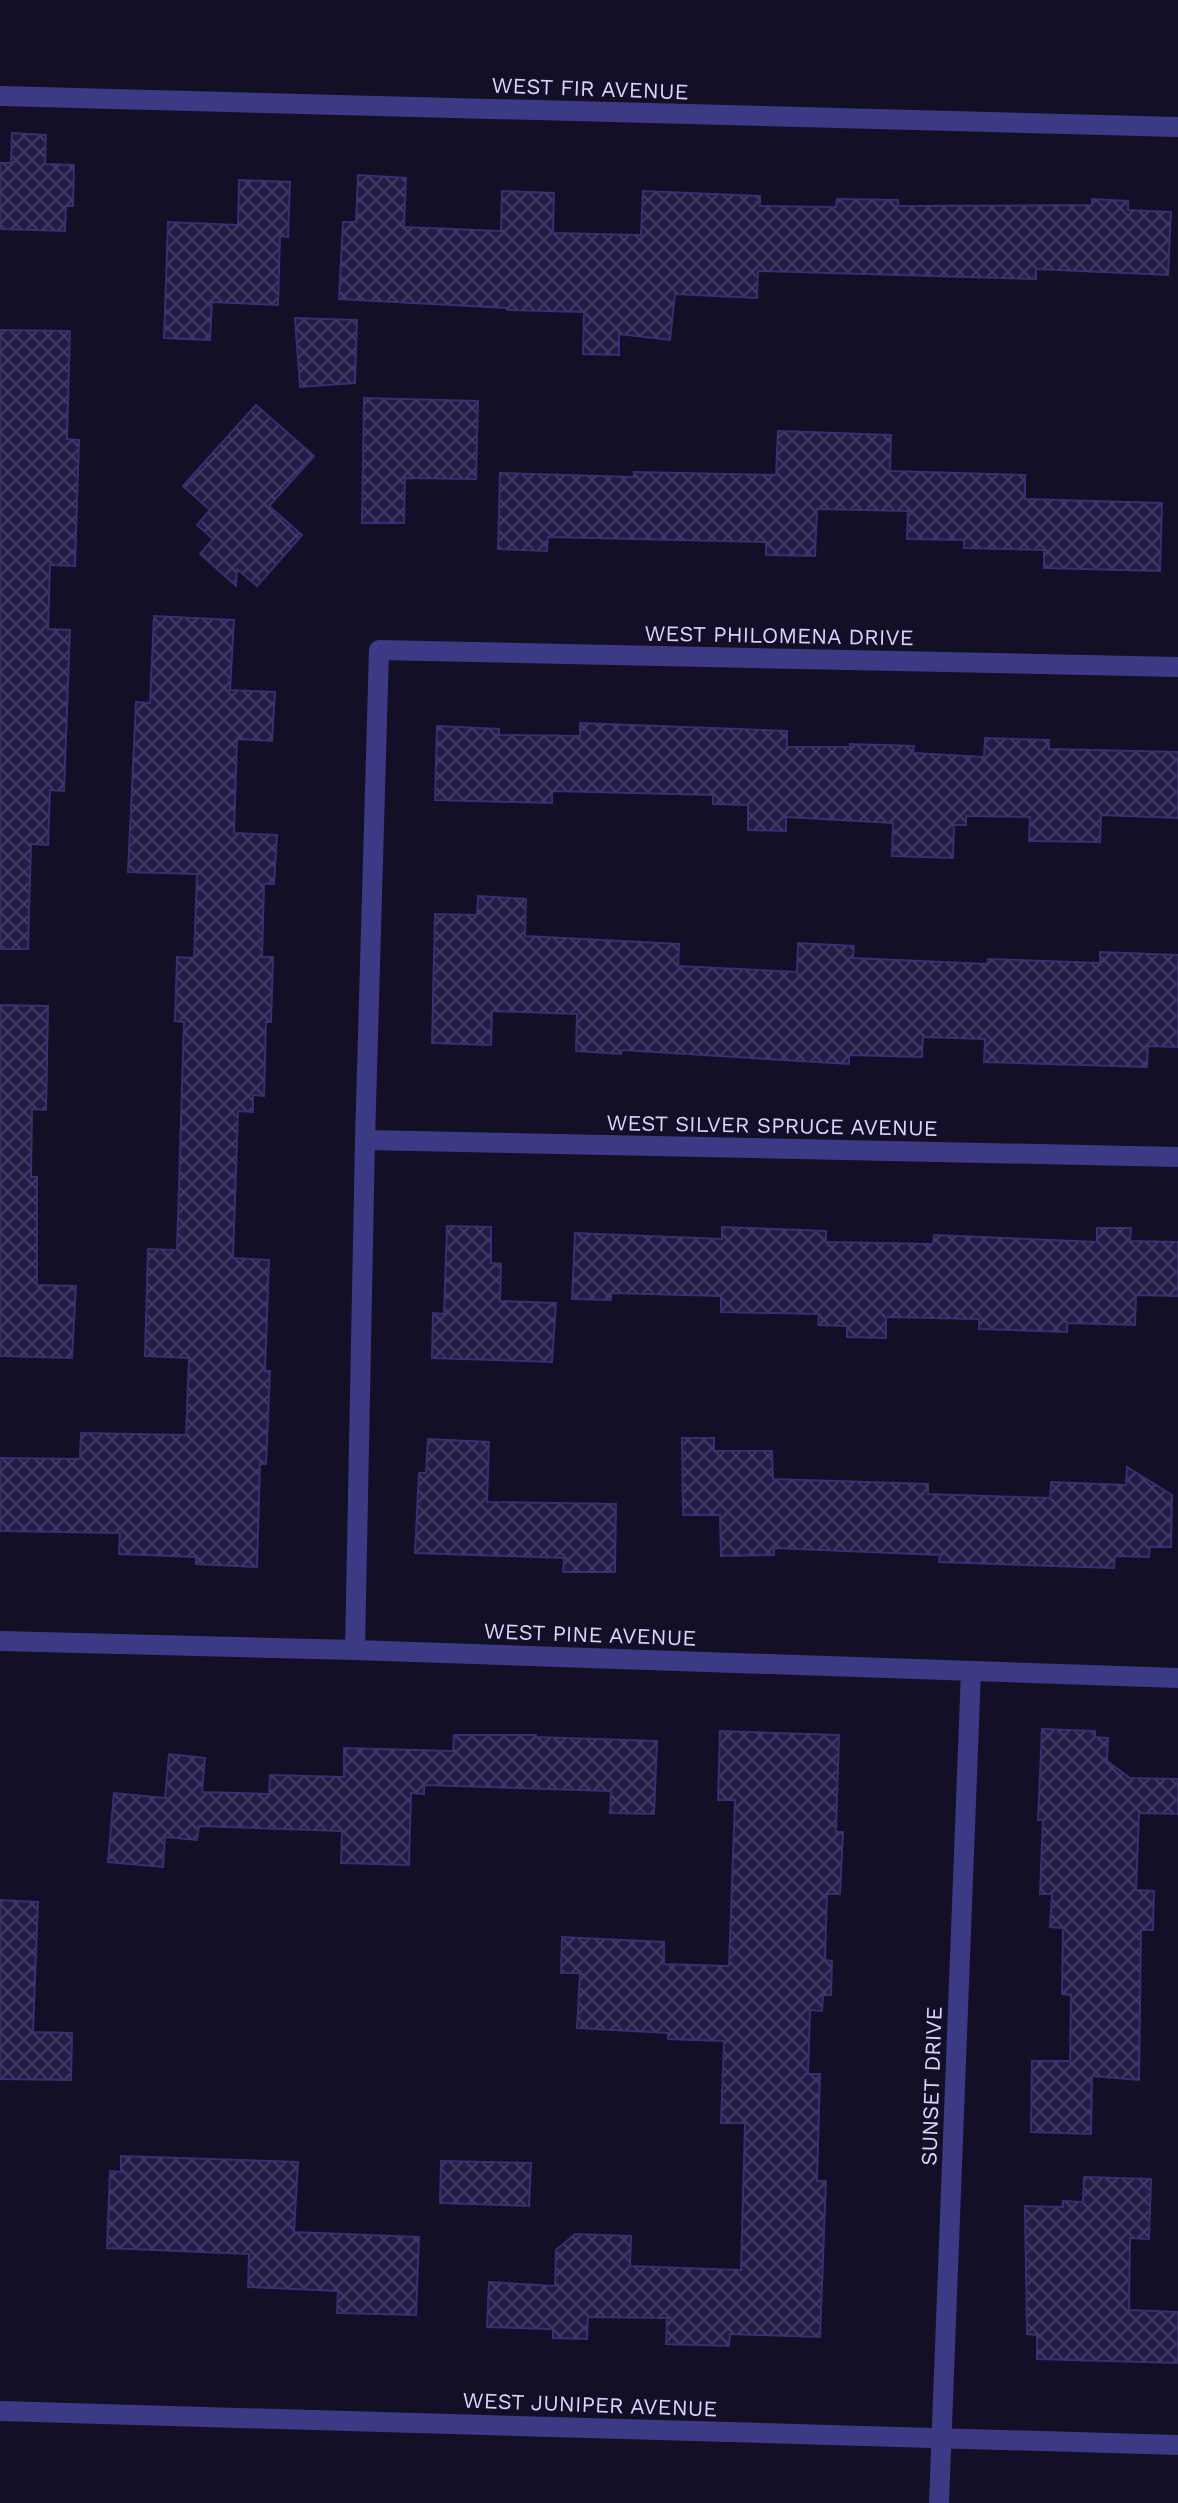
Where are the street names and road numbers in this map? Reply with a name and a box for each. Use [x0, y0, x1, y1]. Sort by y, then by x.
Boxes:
street label: WEST FIR AVENUE [491, 73, 689, 104]
street label: WEST PHILOMENA DRIVE [644, 621, 914, 650]
street label: WEST SILVER SPRUCE AVENUE [606, 1110, 938, 1141]
street label: WEST PINE AVENUE [483, 1618, 697, 1651]
street label: SUNSET DRIVE [916, 2006, 947, 2166]
street label: WEST JUNIPER AVENUE [462, 2388, 718, 2421]

